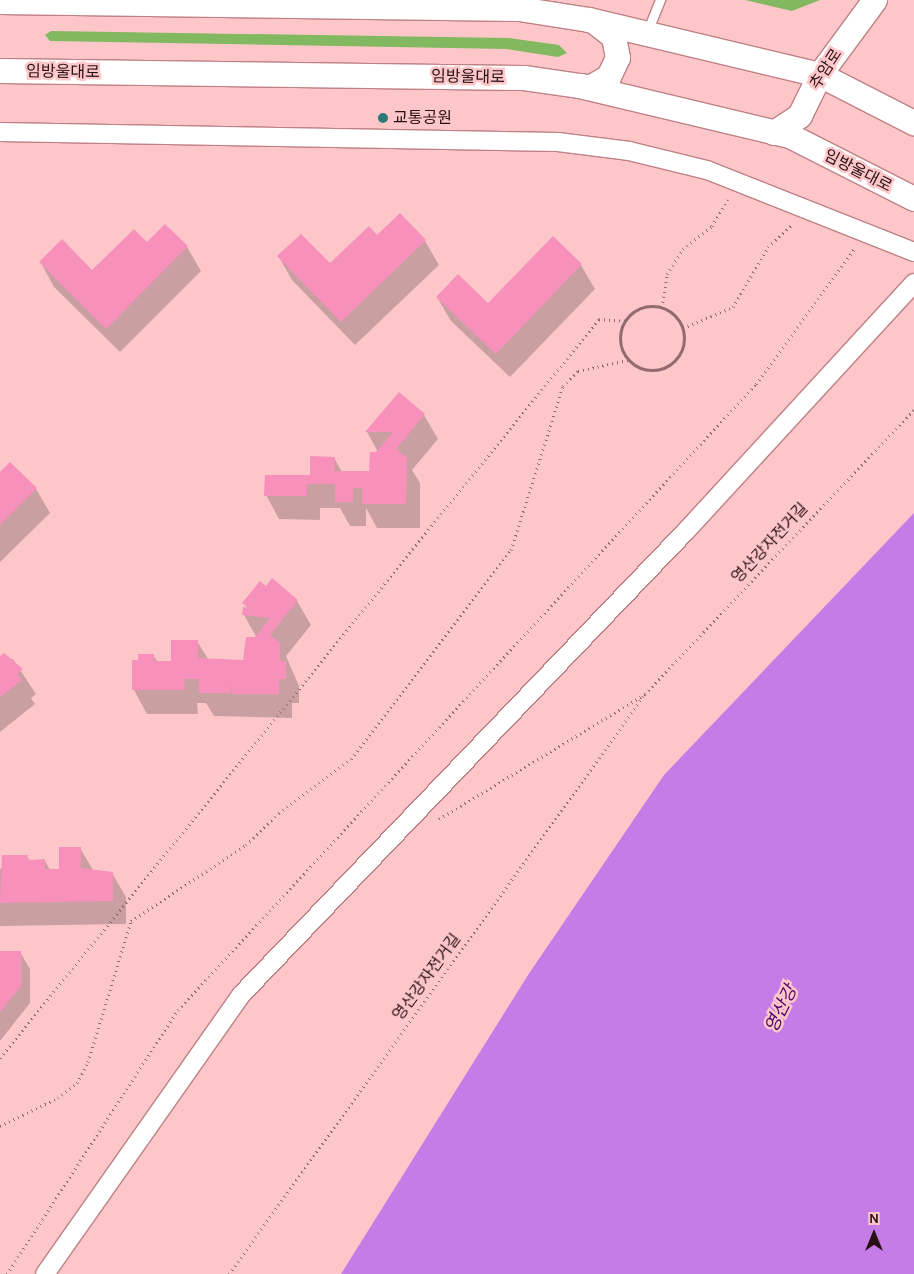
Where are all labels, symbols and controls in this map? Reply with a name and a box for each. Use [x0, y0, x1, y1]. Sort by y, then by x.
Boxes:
street label: 추암로 [806, 45, 846, 93]
street label: 임방울대로 [26, 62, 100, 82]
street label: 임방울대로 [431, 67, 505, 87]
place label: 교통공원 [393, 108, 452, 128]
marker: 교통공원 [377, 112, 389, 124]
street label: 임방울대로 [821, 146, 895, 196]
street label: 영산강자전거길 [728, 499, 812, 587]
street label: 영산강자전거길 [389, 930, 465, 1024]
water label: 영산강 [760, 982, 802, 1036]
north arrow [849, 1209, 899, 1259]
text: N [869, 1210, 879, 1227]

